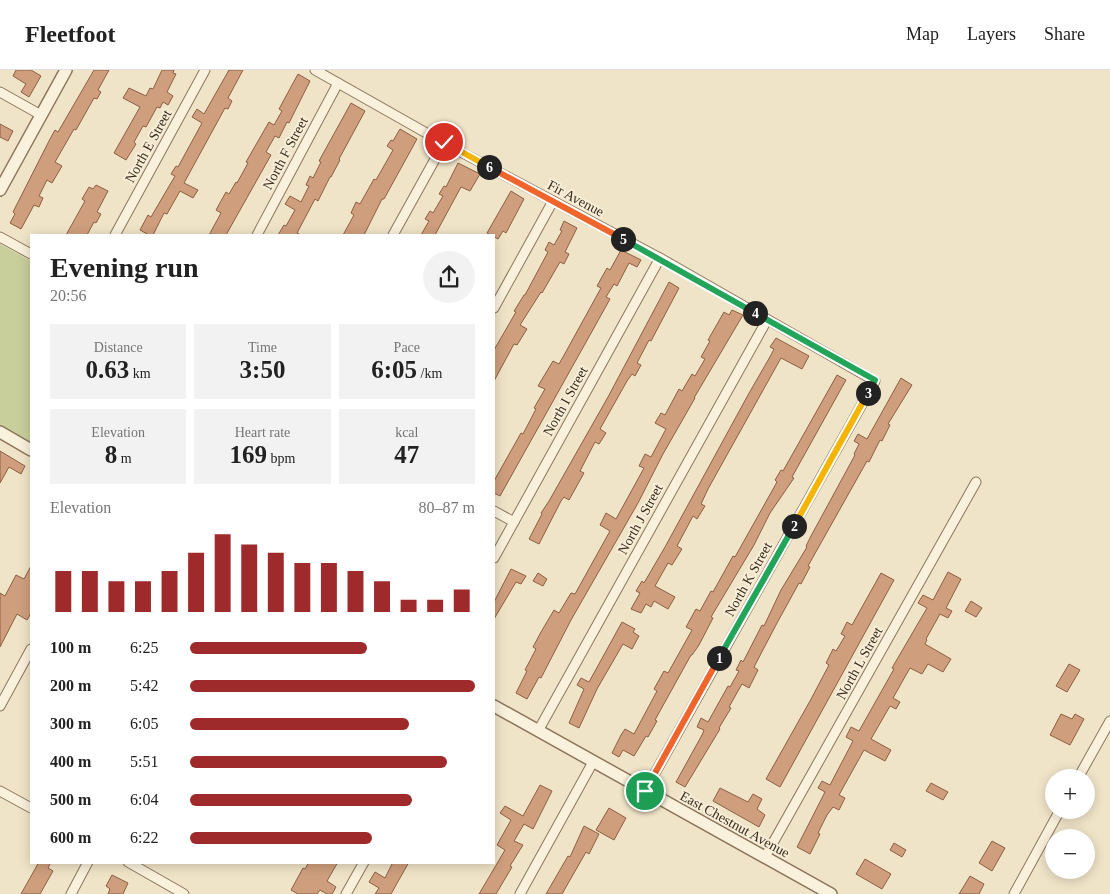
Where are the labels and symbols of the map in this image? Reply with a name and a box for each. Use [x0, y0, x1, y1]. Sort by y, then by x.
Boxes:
street label: North E Street [122, 107, 175, 185]
street label: North F Street [260, 114, 311, 192]
pin [423, 121, 465, 163]
pin: 6 [476, 154, 502, 180]
street label: Fir Avenue [545, 177, 606, 220]
pin: 5 [610, 226, 636, 252]
pin: 4 [742, 300, 768, 326]
street label: North I Street [540, 364, 591, 439]
pin: 3 [856, 380, 880, 406]
street label: North J Street [615, 482, 666, 557]
pin: 2 [782, 514, 806, 538]
street label: North K Street [722, 539, 775, 619]
street label: North L Street [833, 624, 886, 702]
pin: 1 [706, 646, 732, 670]
pin [624, 770, 666, 812]
street label: East Chestnut Avenue [678, 788, 792, 861]

